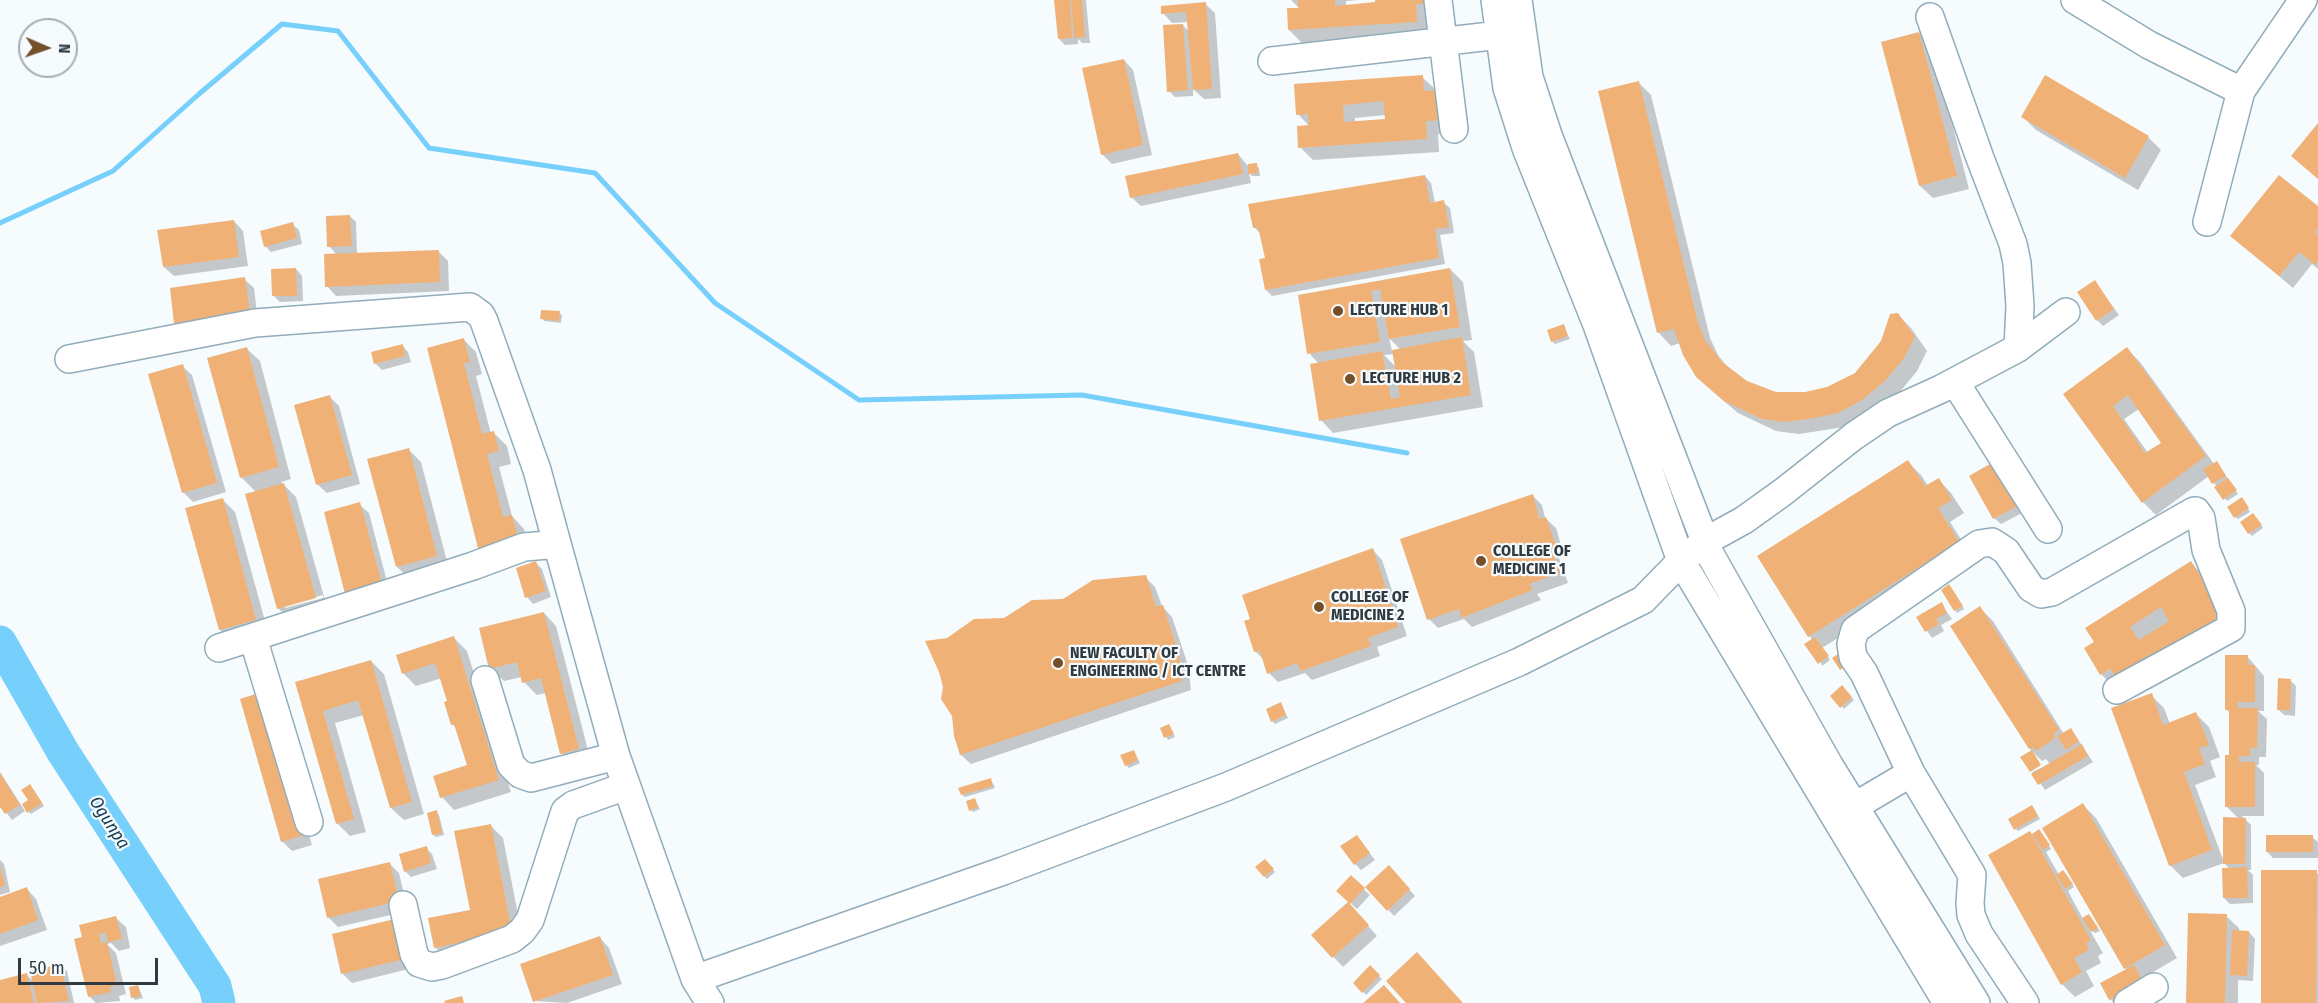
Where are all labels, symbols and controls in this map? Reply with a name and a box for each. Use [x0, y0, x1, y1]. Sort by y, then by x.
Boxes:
north arrow [18, 18, 78, 78]
text: N [55, 43, 74, 54]
place label: LECTURE HUB 1 [1350, 301, 1448, 321]
marker: LECTURE HUB 1 [1331, 304, 1345, 318]
place label: LECTURE HUB 2 [1362, 369, 1461, 389]
marker: LECTURE HUB 2 [1343, 372, 1357, 386]
place label: COLLEGE OF MEDICINE 1 [1493, 542, 1571, 580]
marker: COLLEGE OF MEDICINE 1 [1474, 554, 1488, 568]
place label: COLLEGE OF MEDICINE 2 [1331, 588, 1409, 626]
marker: COLLEGE OF MEDICINE 2 [1312, 600, 1326, 614]
place label: NEW FACULTY OF ENGINEERING / ICT CENTRE [1070, 644, 1246, 682]
marker: NEW FACULTY OF ENGINEERING / ICT CENTRE [1051, 656, 1065, 670]
water label: Ogunpa [84, 793, 134, 853]
scale bar [21, 946, 160, 984]
text: 50 m [29, 957, 65, 979]

